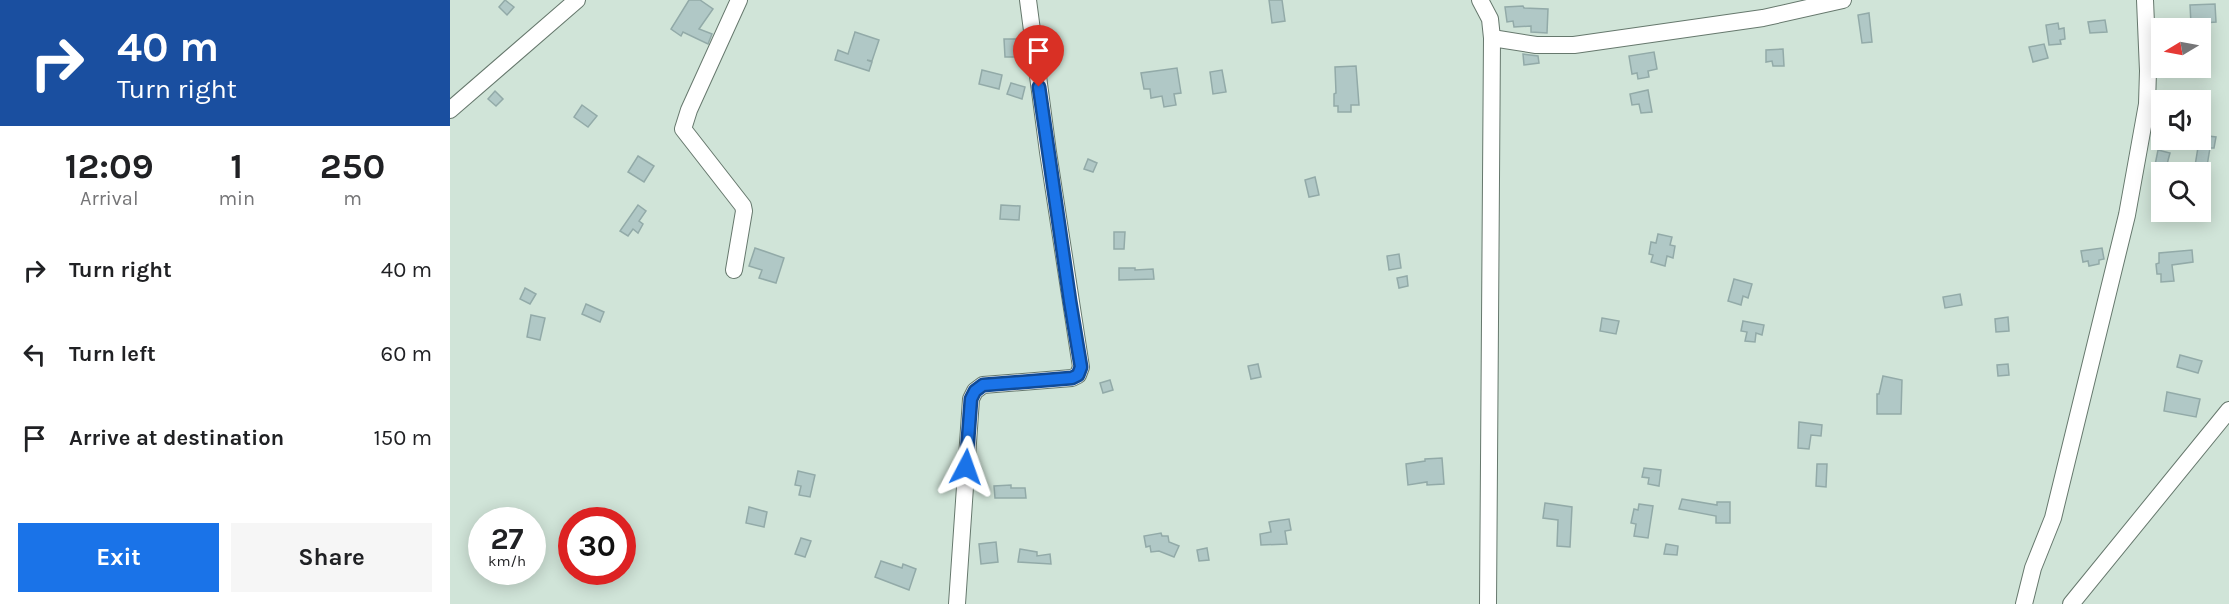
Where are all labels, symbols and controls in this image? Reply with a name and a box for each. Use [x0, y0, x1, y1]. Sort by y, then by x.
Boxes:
north arrow [2151, 18, 2211, 78]
map controls [2151, 18, 2211, 222]
text: 40 m [117, 22, 219, 72]
icon: right [18, 24, 96, 102]
pin [1013, 25, 1064, 87]
icon: arrive [1022, 34, 1055, 67]
text: Turn right [117, 73, 237, 105]
button: sound [2151, 90, 2211, 150]
text: 12:09 [65, 145, 154, 187]
text: 1 [230, 145, 243, 187]
text: 250 [320, 145, 385, 187]
button: search [2151, 162, 2211, 222]
text: Arrival [80, 187, 138, 210]
text: min [218, 187, 255, 210]
text: m [343, 187, 362, 210]
icon: right [18, 254, 51, 287]
text: Turn right [69, 257, 172, 283]
text: 40 m [381, 257, 432, 283]
icon: left [18, 338, 51, 371]
text: Turn left [69, 341, 156, 367]
text: 60 m [381, 341, 432, 367]
icon: arrive [18, 422, 51, 455]
text: Arrive at destination [69, 425, 284, 451]
text: 150 m [373, 425, 432, 451]
position arrow [934, 435, 998, 499]
speed limit sign: 30 [558, 507, 636, 585]
text: 27 [490, 521, 524, 557]
button: Exit [18, 523, 219, 592]
button: Share [231, 523, 432, 592]
text: km/h [488, 552, 526, 570]

